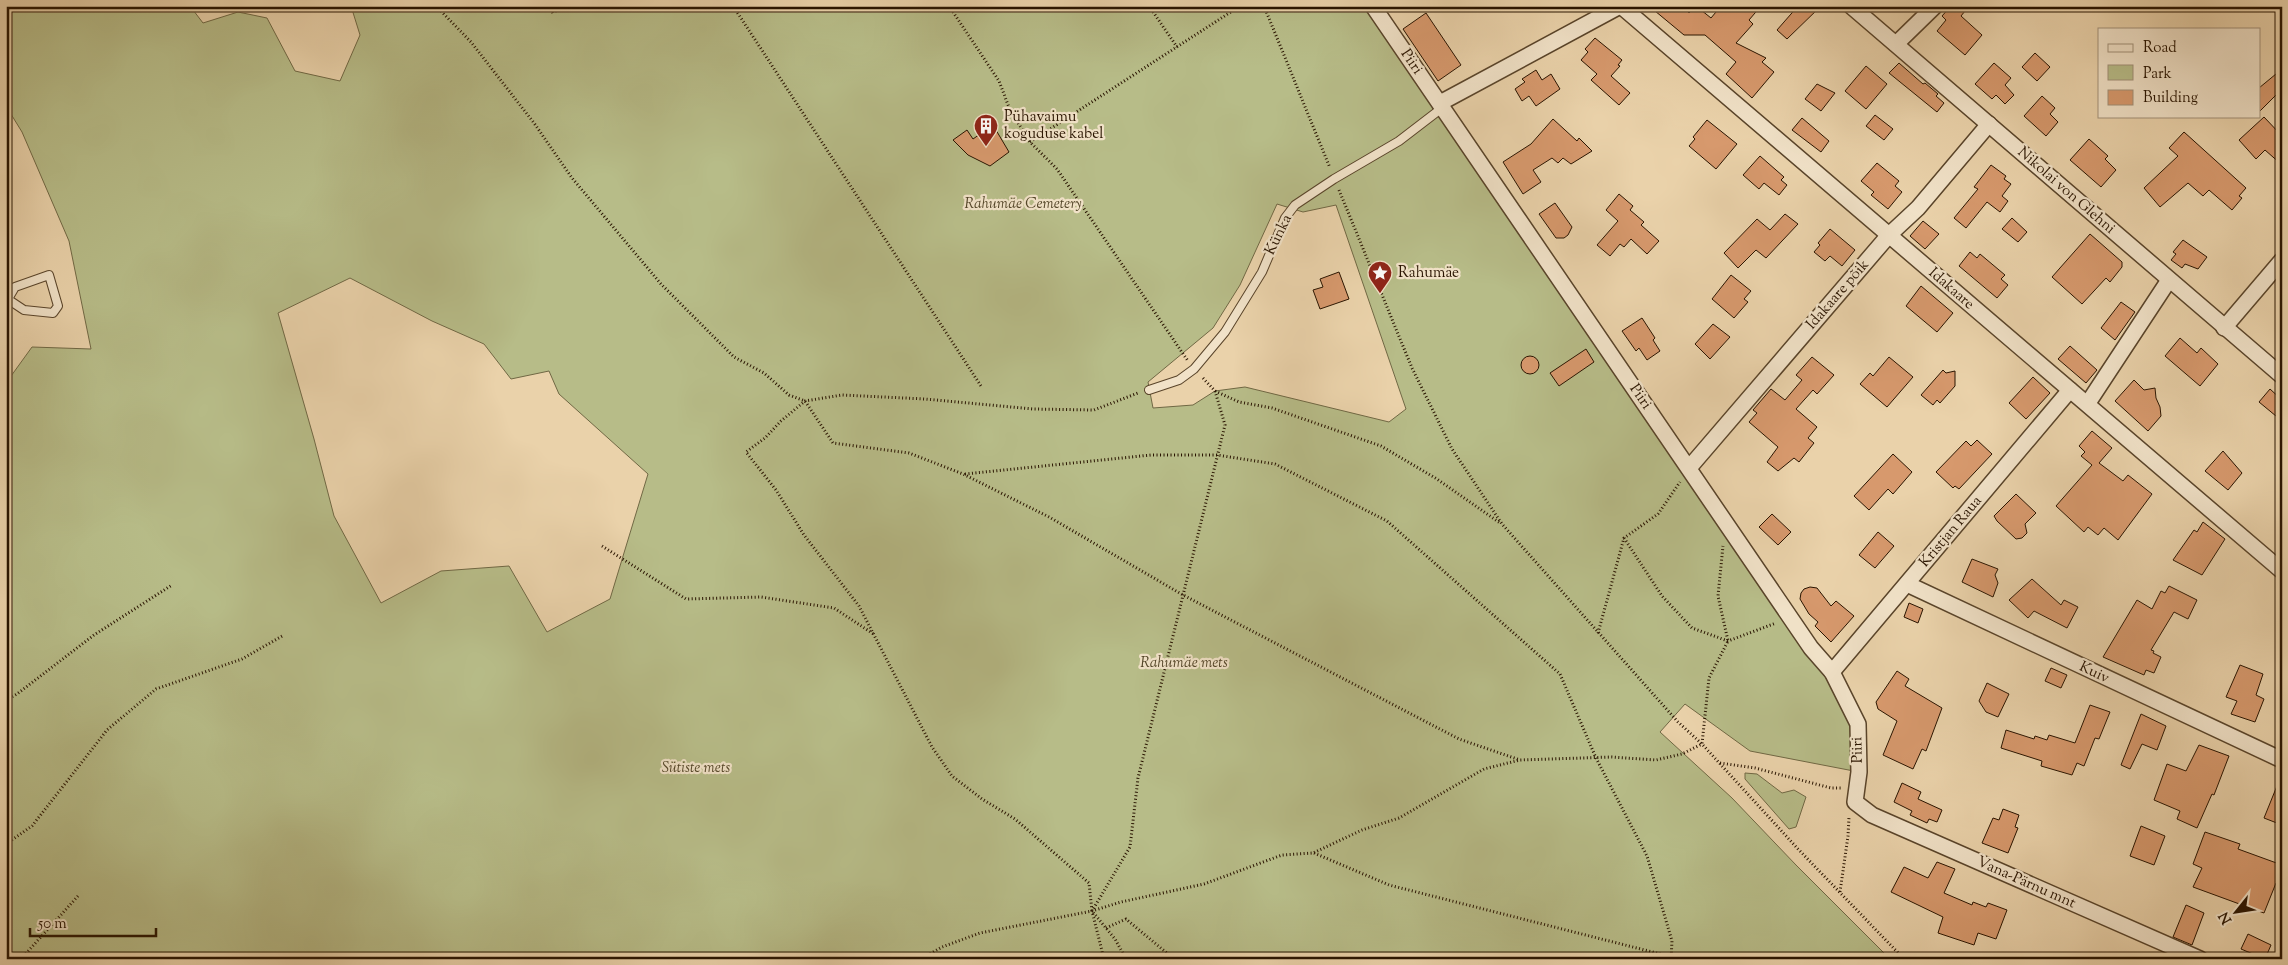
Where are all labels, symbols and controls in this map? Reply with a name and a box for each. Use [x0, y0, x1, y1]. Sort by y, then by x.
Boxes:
legend [2098, 28, 2260, 118]
text: Road [2143, 38, 2177, 59]
street label: Piiri [1395, 45, 1427, 79]
text: Park [2143, 64, 2172, 85]
text: Building [2143, 88, 2198, 109]
place label: Pühavaimu koguduse kabel [1004, 107, 1103, 145]
building icon: Pühavaimu koguduse kabel [973, 113, 999, 147]
street label: Nikolai von Glehni [2012, 143, 2120, 239]
park label: Rahumäe Cemetery [964, 194, 1082, 215]
street label: Künka [1260, 211, 1298, 259]
street label: Idakaare põik [1802, 255, 1874, 335]
place icon: Rahumäe [1367, 260, 1393, 294]
place label: Rahumäe [1398, 263, 1459, 284]
street label: Idakaare [1923, 263, 1979, 315]
street label: Piiri [1624, 380, 1656, 414]
street label: Kristjan Raua [1915, 492, 1987, 572]
park label: Rahumäe mets [1140, 653, 1228, 674]
street label: Kuiv [2076, 657, 2113, 689]
street label: Piiri [1847, 737, 1869, 763]
park label: Sütiste mets [662, 758, 730, 779]
street label: Vana-Pärnu mnt [1973, 852, 2079, 914]
north arrow [2210, 888, 2260, 938]
scale bar [30, 905, 156, 937]
text: N [2215, 908, 2238, 927]
text: 50 m [37, 914, 67, 935]

